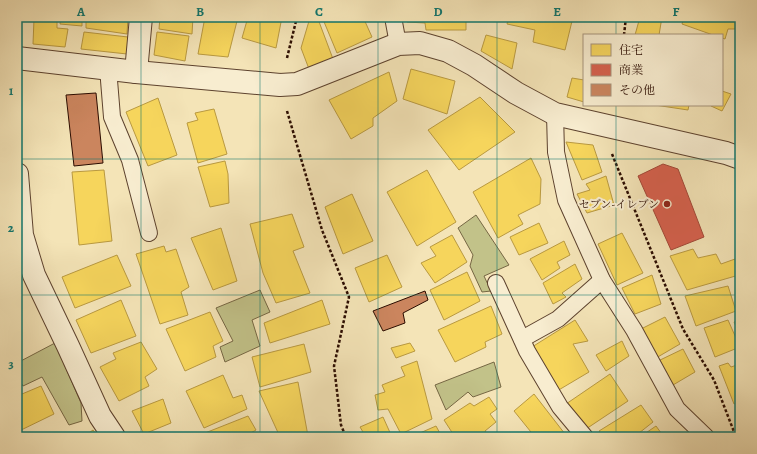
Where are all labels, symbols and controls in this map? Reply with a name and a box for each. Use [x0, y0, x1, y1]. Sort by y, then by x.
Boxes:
text: A [76, 3, 86, 20]
text: B [196, 3, 204, 20]
text: C [315, 3, 323, 20]
text: D [433, 3, 443, 20]
text: E [553, 3, 561, 20]
text: F [673, 3, 680, 20]
legend [583, 34, 723, 106]
text: 住宅 [619, 42, 643, 58]
text: 商業 [619, 62, 643, 78]
text: 1 [9, 82, 14, 99]
text: その他 [619, 82, 655, 98]
place label: セブン-イレブン [579, 197, 659, 212]
marker: セブン-イレブン [662, 199, 672, 209]
text: 2 [8, 219, 15, 236]
text: 3 [8, 355, 14, 372]

